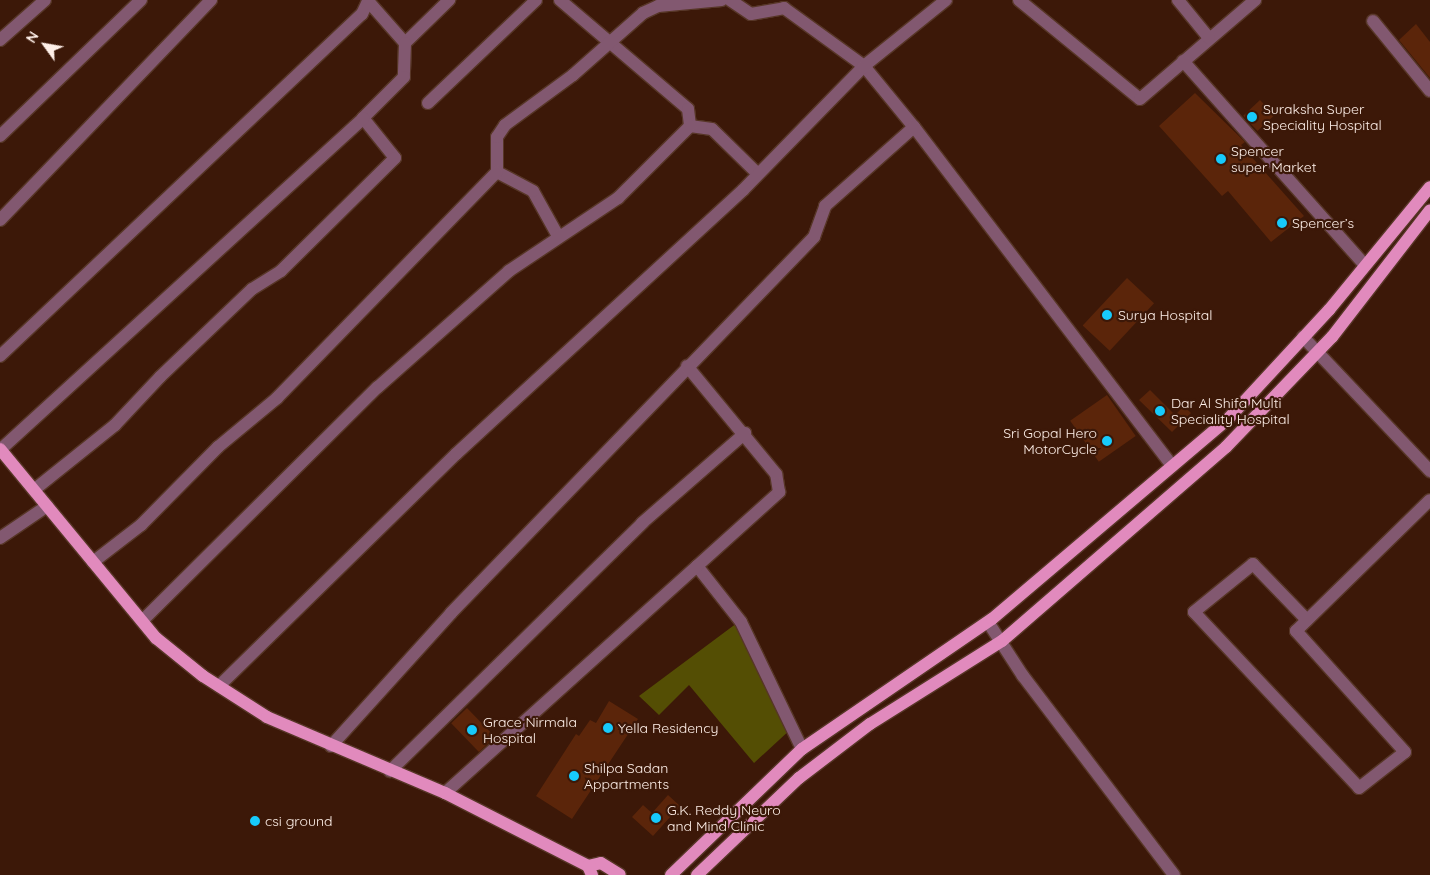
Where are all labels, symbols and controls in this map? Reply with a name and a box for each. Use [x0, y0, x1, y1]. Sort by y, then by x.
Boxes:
north arrow [20, 20, 70, 70]
text: N [22, 28, 43, 46]
place label: Suraksha Super Speciality Hospital [1263, 101, 1382, 134]
marker: Suraksha Super Speciality Hospital [1245, 110, 1259, 124]
place label: Spencer super Market [1231, 143, 1316, 176]
marker: Spencer super Market [1215, 153, 1227, 165]
place label: Spencer’s [1292, 215, 1354, 231]
marker: Spencer’s [1276, 217, 1288, 229]
place label: Surya Hospital [1118, 307, 1213, 323]
marker: Surya Hospital [1100, 308, 1114, 322]
place label: Dar Al Shifa Multi Speciality Hospital [1171, 395, 1290, 428]
marker: Dar Al Shifa Multi Speciality Hospital [1153, 404, 1167, 418]
place label: Sri Gopal Hero MotorCycle [1003, 425, 1097, 458]
marker: Sri Gopal Hero MotorCycle [1101, 435, 1113, 447]
place label: Grace Nirmala Hospital [483, 714, 577, 746]
place label: Yella Residency [618, 720, 718, 736]
marker: Yella Residency [602, 722, 614, 734]
marker: Grace Nirmala Hospital [465, 723, 479, 737]
place label: Shilpa Sadan Appartments [584, 760, 669, 792]
marker: Shilpa Sadan Appartments [568, 770, 580, 782]
place label: G.K. Reddy Neuro and Mind Clinic [667, 802, 781, 834]
marker: G.K. Reddy Neuro and Mind Clinic [649, 811, 663, 825]
place label: csi ground [265, 813, 332, 829]
marker: csi ground [249, 815, 261, 827]

